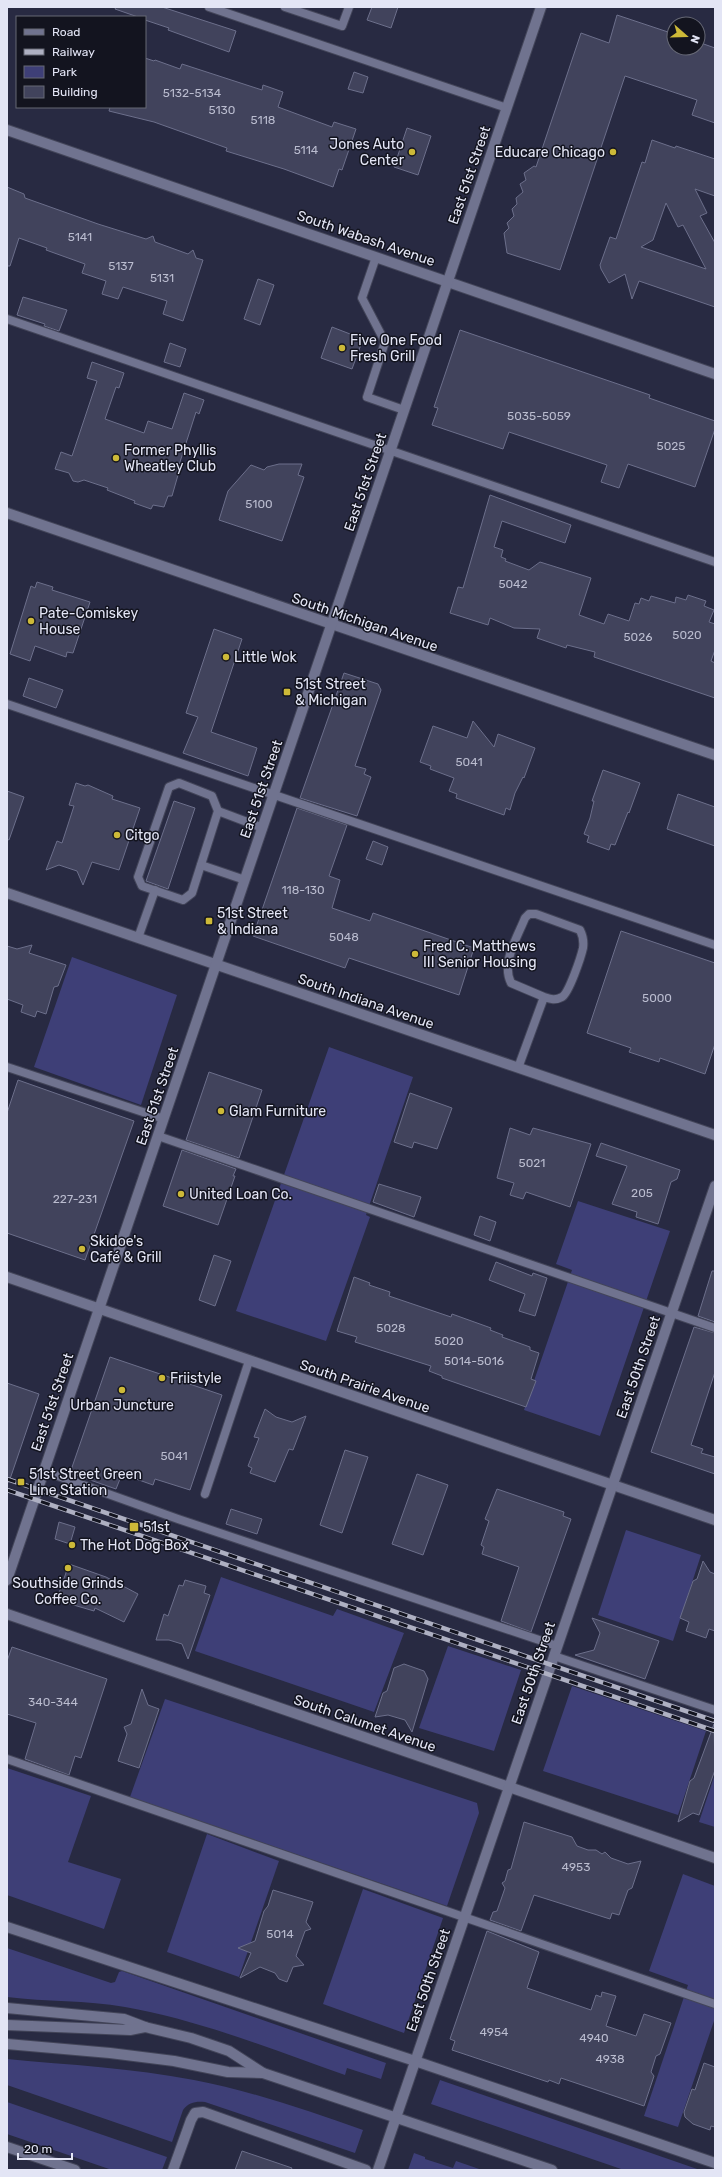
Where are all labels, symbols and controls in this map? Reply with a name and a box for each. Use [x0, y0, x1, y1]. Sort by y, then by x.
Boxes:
legend [16, 16, 146, 108]
north arrow [666, 16, 706, 56]
text: Road [52, 25, 80, 39]
text: N [687, 33, 702, 45]
text: Railway [52, 45, 95, 59]
text: Park [52, 65, 78, 79]
text: Building [52, 85, 98, 99]
house number: 5132-5134 [163, 86, 222, 100]
house number: 5130 [209, 103, 235, 117]
house number: 5118 [251, 113, 275, 127]
street label: East 51st Street [445, 123, 494, 227]
place label: Jones Auto Center [329, 136, 405, 169]
house number: 5114 [294, 143, 319, 157]
place label: Educare Chicago [495, 144, 605, 161]
marker: Jones Auto Center [407, 147, 417, 157]
marker: Educare Chicago [608, 147, 618, 157]
street label: South Wabash Avenue [295, 207, 437, 270]
house number: 5141 [68, 230, 92, 244]
house number: 5137 [108, 259, 134, 273]
house number: 5131 [150, 271, 174, 285]
place label: Five One Food Fresh Grill [350, 332, 442, 365]
marker: Five One Food Fresh Grill [337, 343, 347, 353]
house number: 5035-5059 [507, 409, 571, 423]
street label: East 51st Street [341, 430, 390, 534]
house number: 5025 [657, 439, 685, 453]
place label: Former Phyllis Wheatley Club [124, 442, 216, 475]
marker: Former Phyllis Wheatley Club [111, 453, 121, 463]
house number: 5100 [245, 497, 273, 511]
house number: 5042 [498, 577, 528, 591]
street label: South Michigan Avenue [290, 589, 440, 656]
place label: Pate-Comiskey House [39, 605, 138, 638]
marker: Pate-Comiskey House [26, 616, 36, 626]
house number: 5020 [672, 628, 702, 642]
house number: 5026 [623, 630, 653, 644]
place label: Little Wok [234, 649, 298, 666]
marker: Little Wok [221, 652, 231, 662]
place label: 51st Street & Michigan [295, 676, 367, 709]
marker: 51st Street & Michigan [282, 687, 292, 697]
street label: East 51st Street [237, 737, 286, 841]
house number: 5041 [455, 755, 483, 769]
place label: Citgo [125, 827, 160, 844]
marker: Citgo [112, 830, 122, 840]
house number: 118-130 [281, 883, 325, 897]
place label: 51st Street & Indiana [217, 905, 288, 938]
marker: 51st Street & Indiana [204, 916, 214, 926]
house number: 5048 [329, 930, 359, 944]
place label: Fred C. Matthews III Senior Housing [423, 938, 537, 971]
marker: Fred C. Matthews III Senior Housing [410, 949, 420, 959]
street label: South Indiana Avenue [296, 970, 436, 1033]
house number: 5000 [642, 991, 672, 1005]
street label: East 51st Street [133, 1044, 182, 1148]
place label: Glam Furniture [229, 1103, 326, 1120]
marker: Glam Furniture [216, 1106, 226, 1116]
house number: 5021 [519, 1156, 545, 1170]
place label: United Loan Co. [189, 1186, 292, 1203]
house number: 205 [631, 1186, 653, 1200]
marker: United Loan Co. [176, 1189, 186, 1199]
house number: 227-231 [53, 1192, 97, 1206]
place label: Skidoe's Café & Grill [90, 1233, 162, 1266]
marker: Skidoe's Café & Grill [77, 1244, 87, 1254]
street label: East 50th Street [613, 1313, 664, 1421]
house number: 5028 [376, 1321, 406, 1335]
house number: 5020 [434, 1334, 464, 1348]
street label: East 51st Street [28, 1350, 77, 1454]
house number: 5014-5016 [444, 1354, 504, 1368]
street label: South Prairie Avenue [298, 1356, 432, 1417]
place label: Friistyle [170, 1370, 222, 1387]
marker: Friistyle [157, 1373, 167, 1383]
marker: Urban Juncture [117, 1385, 127, 1395]
place label: Urban Juncture [70, 1397, 174, 1414]
house number: 5041 [160, 1449, 188, 1463]
place label: 51st Street Green Line Station [29, 1466, 142, 1499]
marker: 51st Street Green Line Station [16, 1477, 26, 1487]
place label: 51st [143, 1519, 170, 1536]
marker: 51st [128, 1521, 140, 1533]
place label: The Hot Dog Box [80, 1537, 189, 1554]
marker: The Hot Dog Box [67, 1540, 77, 1550]
marker: Southside Grinds Coffee Co. [63, 1563, 73, 1573]
place label: Southside Grinds Coffee Co. [12, 1575, 124, 1608]
street label: East 50th Street [508, 1619, 559, 1727]
street label: South Calumet Avenue [291, 1691, 438, 1756]
house number: 340-344 [28, 1695, 79, 1709]
house number: 4953 [562, 1860, 590, 1874]
street label: East 50th Street [403, 1926, 454, 2034]
house number: 5014 [266, 1927, 294, 1941]
house number: 4954 [479, 2025, 509, 2039]
house number: 4940 [579, 2031, 609, 2045]
house number: 4938 [595, 2052, 625, 2066]
scale bar [18, 2135, 72, 2161]
text: 20 m [24, 2142, 52, 2156]

